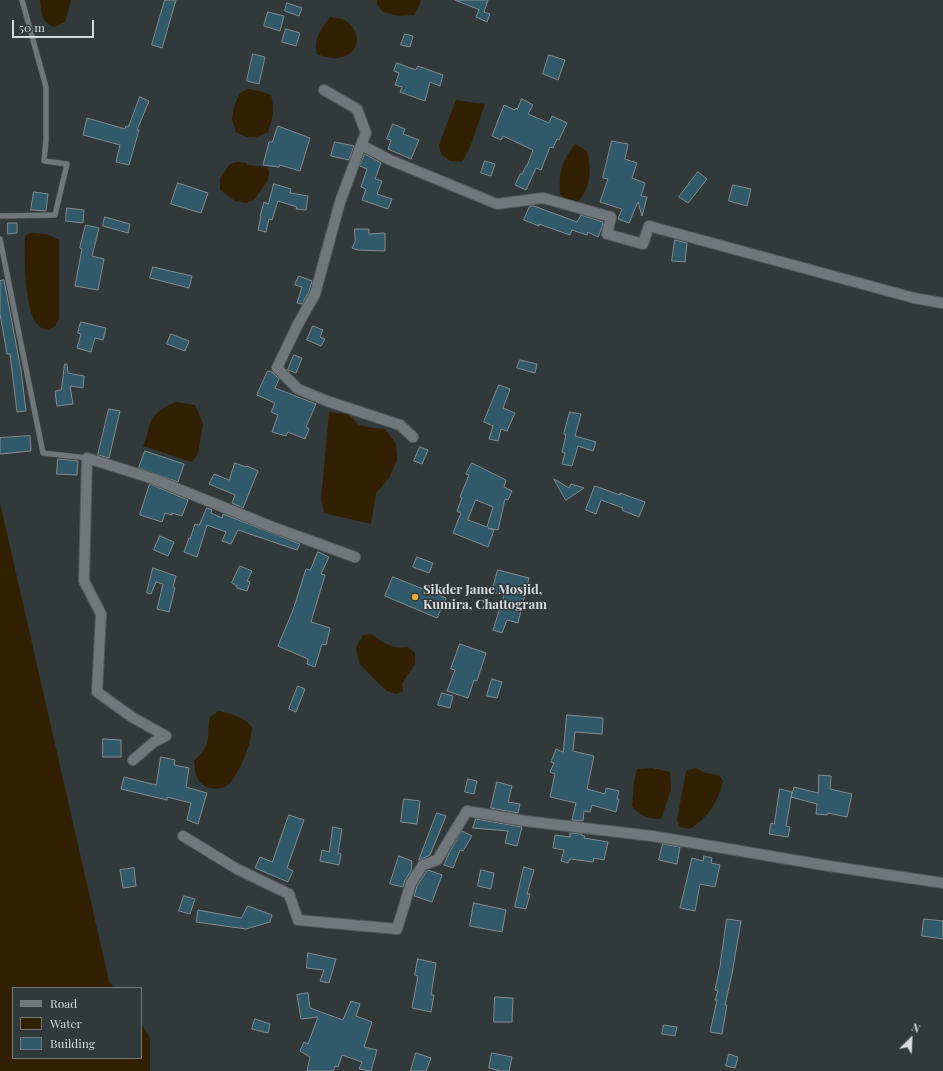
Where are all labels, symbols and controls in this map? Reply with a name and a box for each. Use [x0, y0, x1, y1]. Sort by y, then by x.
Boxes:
scale bar [14, 12, 96, 38]
text: 50 m [19, 19, 45, 35]
place label: Sikder Jame Mosjid, Kumira, Chattogram [423, 582, 547, 613]
marker: Sikder Jame Mosjid, Kumira, Chattogram [410, 592, 420, 602]
legend [12, 987, 142, 1059]
text: Road [50, 995, 77, 1011]
text: Water [50, 1015, 82, 1031]
north arrow [891, 1019, 931, 1059]
text: N [909, 1019, 923, 1036]
text: Building [50, 1035, 95, 1051]

